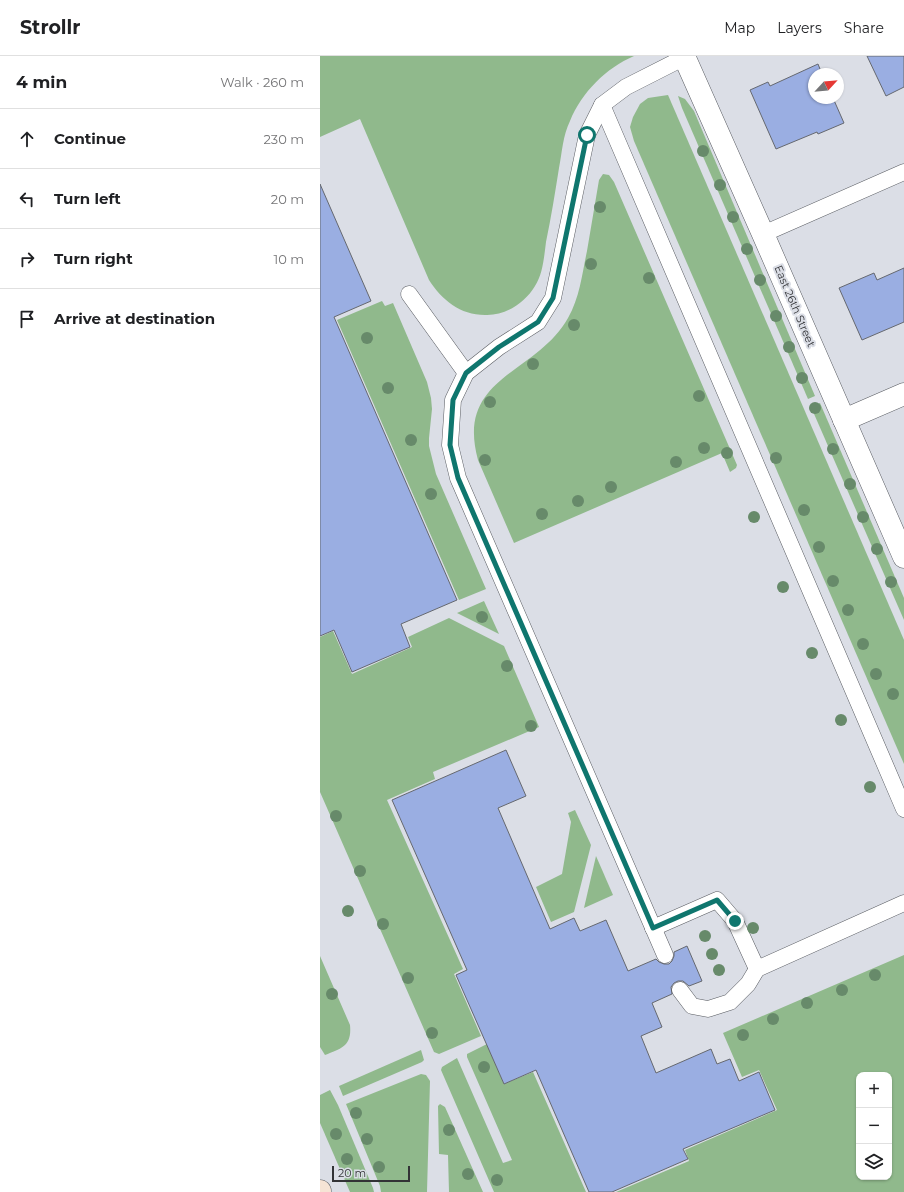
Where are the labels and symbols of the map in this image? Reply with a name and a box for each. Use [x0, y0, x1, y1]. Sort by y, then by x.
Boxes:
north arrow [808, 68, 844, 104]
route start [578, 126, 596, 144]
street label: East 26th Street [771, 263, 819, 349]
route end [726, 912, 744, 930]
scale bar [332, 1164, 410, 1183]

